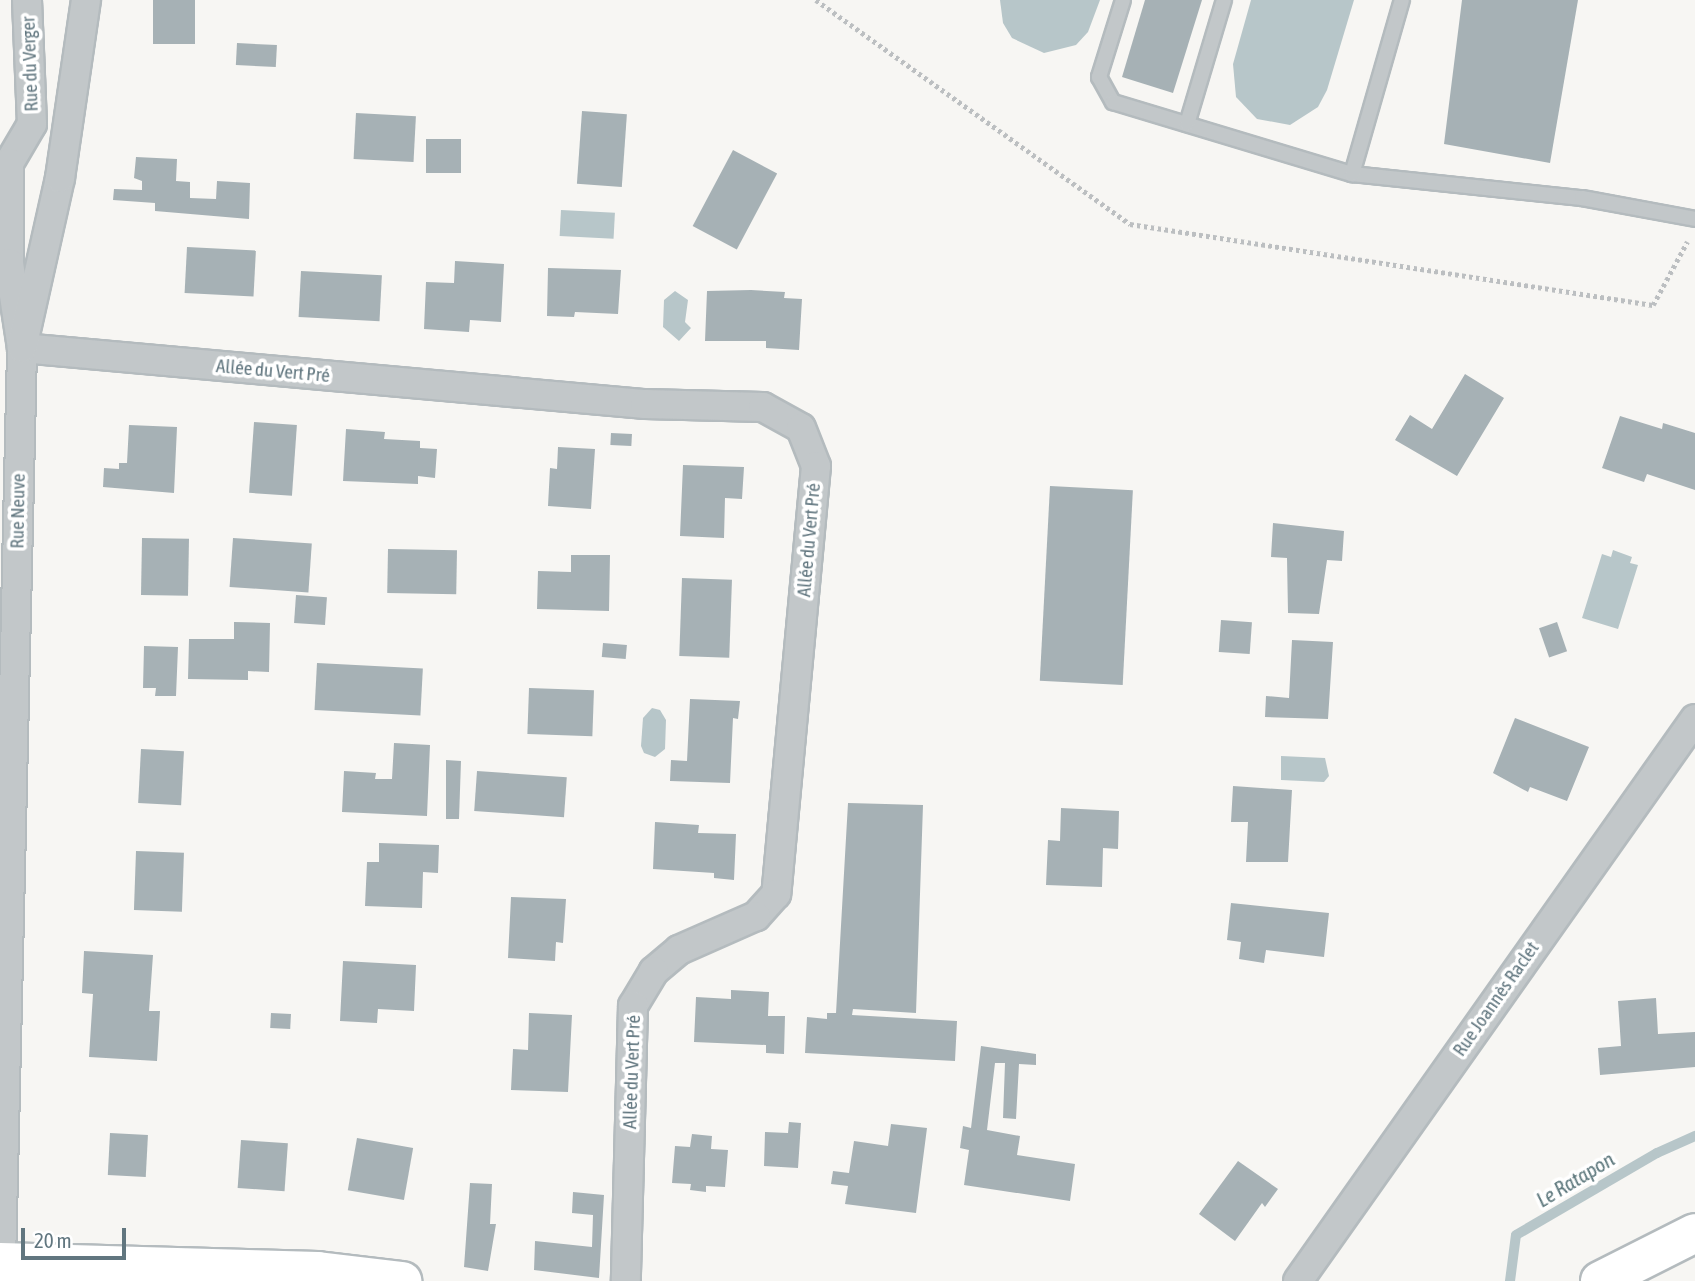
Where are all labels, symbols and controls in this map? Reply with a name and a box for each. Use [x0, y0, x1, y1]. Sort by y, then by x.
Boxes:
street label: Rue du Verger [17, 16, 43, 112]
street label: Allée du Vert Pré [215, 355, 331, 387]
street label: Rue Neuve [6, 473, 30, 549]
street label: Allée du Vert Pré [793, 482, 825, 598]
street label: Rue Joannès Raclet [1448, 937, 1544, 1061]
street label: Allée du Vert Pré [619, 1015, 645, 1129]
water label: Le Ratapon [1531, 1146, 1619, 1212]
scale bar [24, 1214, 130, 1258]
text: 20 m [34, 1228, 72, 1252]

